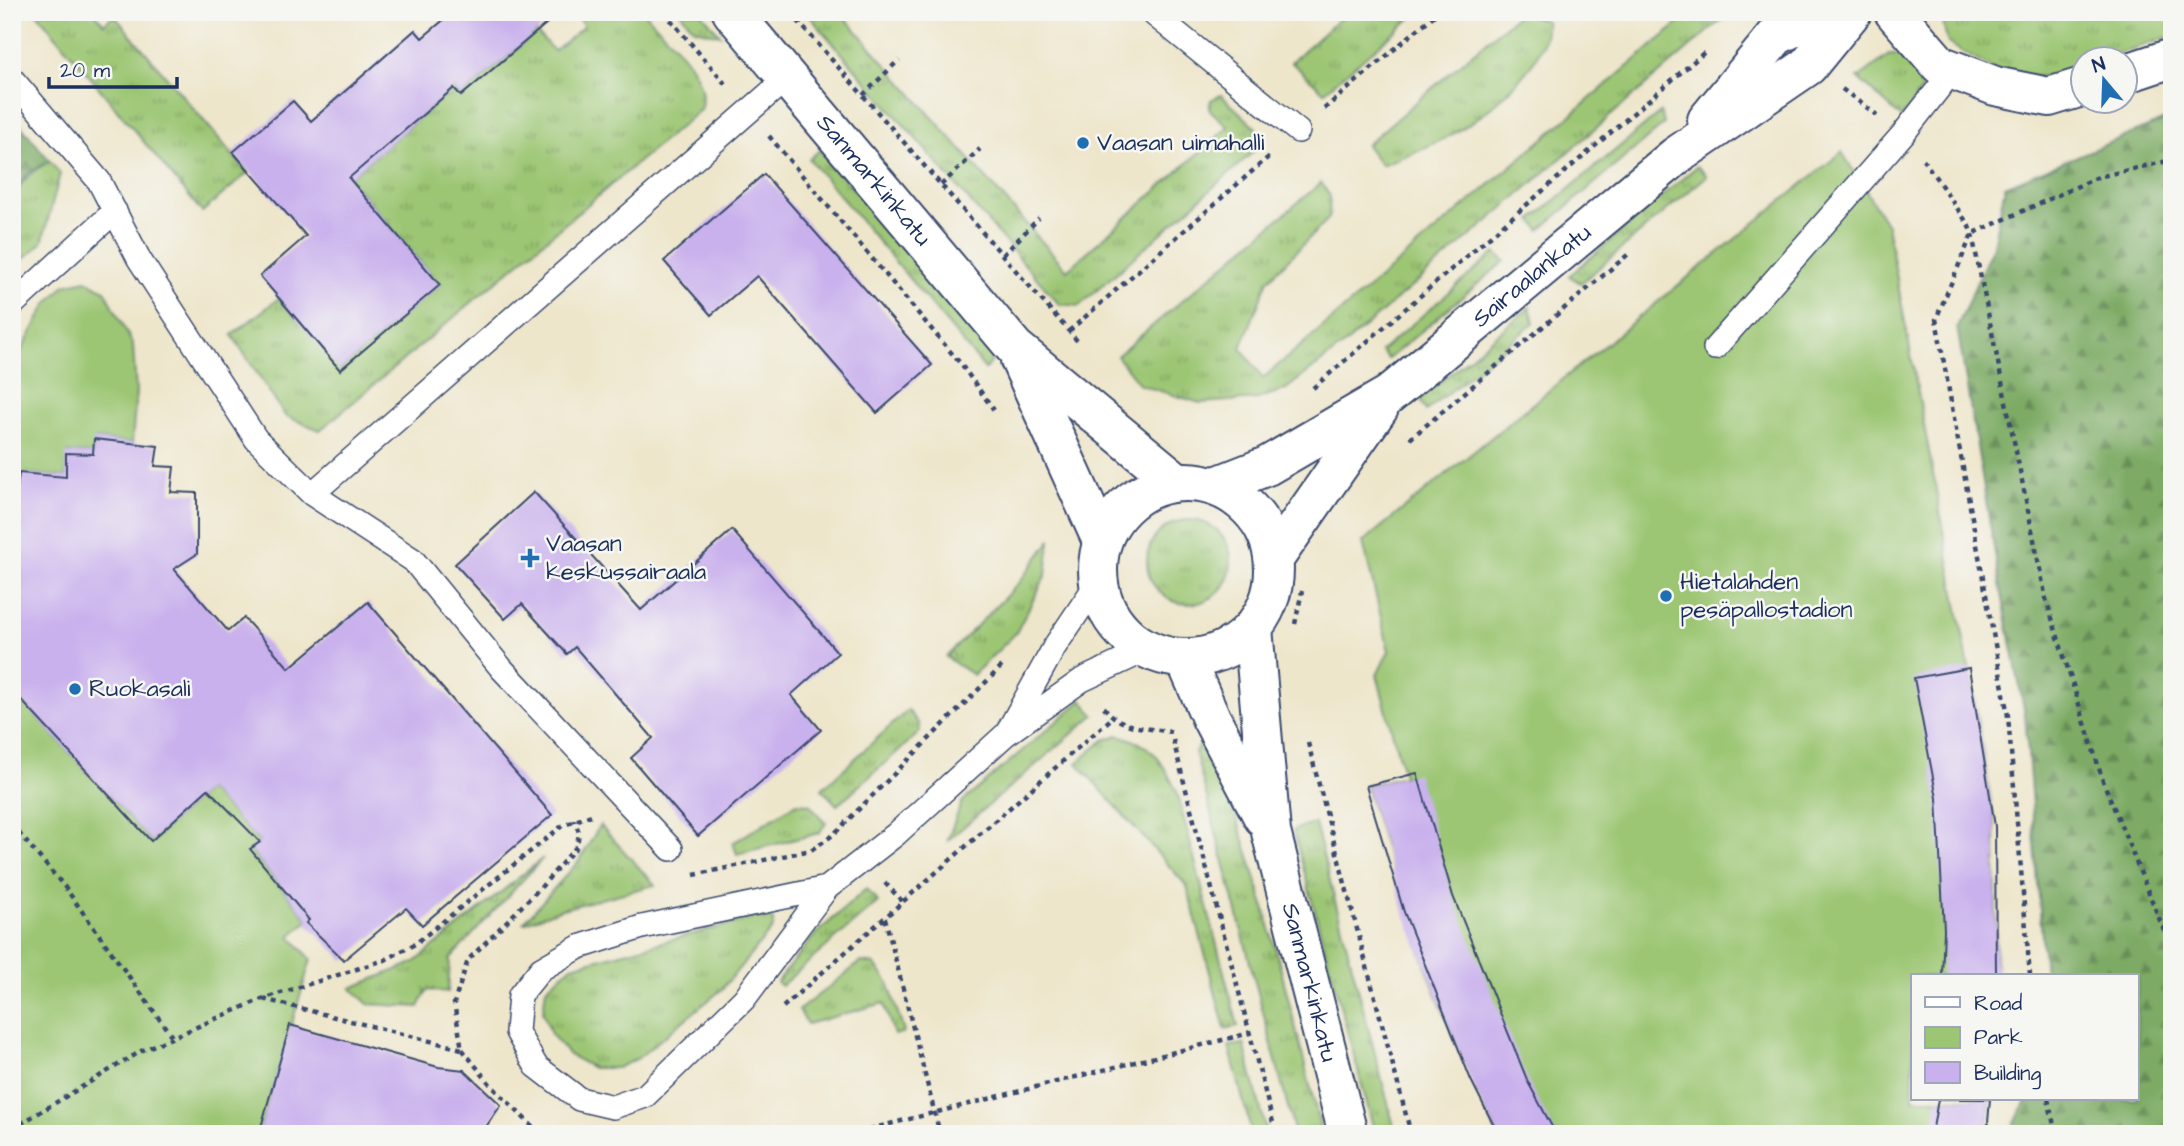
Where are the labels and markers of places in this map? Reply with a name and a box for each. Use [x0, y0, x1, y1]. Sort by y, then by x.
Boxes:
place label: Vaasan uimahalli [1097, 126, 1265, 160]
marker: Vaasan uimahalli [1075, 135, 1091, 151]
place label: Vaasan keskussairaala [546, 527, 706, 589]
marker: Vaasan keskussairaala [520, 548, 540, 568]
place label: Hietalahden pesäpallostadion [1680, 565, 1853, 627]
marker: Hietalahden pesäpallostadion [1658, 588, 1674, 604]
place label: Ruokasali [89, 672, 191, 706]
marker: Ruokasali [67, 681, 83, 697]

